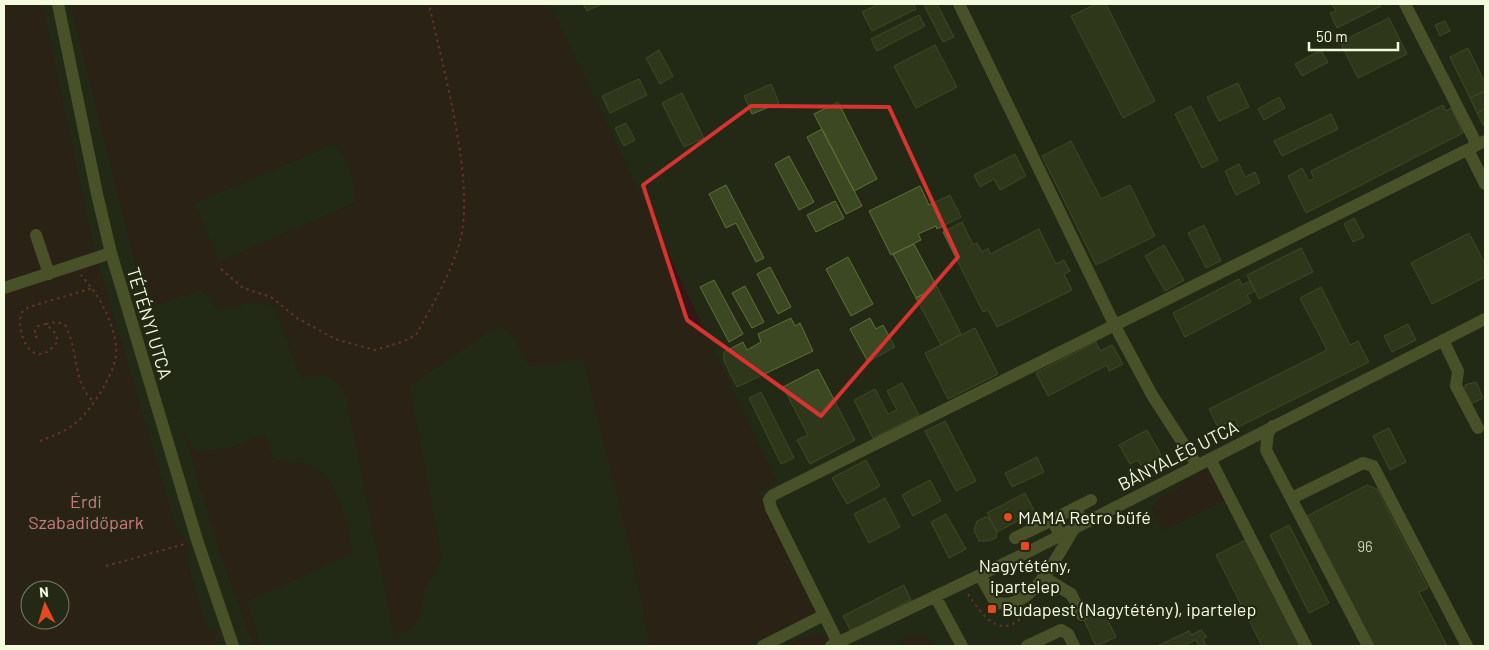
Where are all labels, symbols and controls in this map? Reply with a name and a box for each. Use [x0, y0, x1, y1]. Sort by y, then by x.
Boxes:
scale bar [1309, 20, 1398, 52]
text: 50 m [1316, 27, 1348, 45]
street label: TÉTÉNYI UTCA [123, 264, 177, 382]
street label: BÁNYALÉG UTCA [1114, 415, 1242, 495]
park label: Érdi Szabadidőpark [28, 490, 144, 533]
place label: MAMA Retro büfé [1018, 506, 1151, 528]
marker: MAMA Retro büfé [1002, 511, 1014, 523]
house number: 96 [1357, 537, 1373, 555]
marker: Nagytétény, ipartelep [1019, 540, 1031, 552]
place label: Nagytétény, ipartelep [979, 554, 1071, 597]
north arrow [20, 580, 70, 630]
text: N [38, 583, 49, 600]
place label: Budapest (Nagytétény), ipartelep [1002, 598, 1256, 620]
marker: Budapest (Nagytétény), ipartelep [986, 603, 998, 615]

